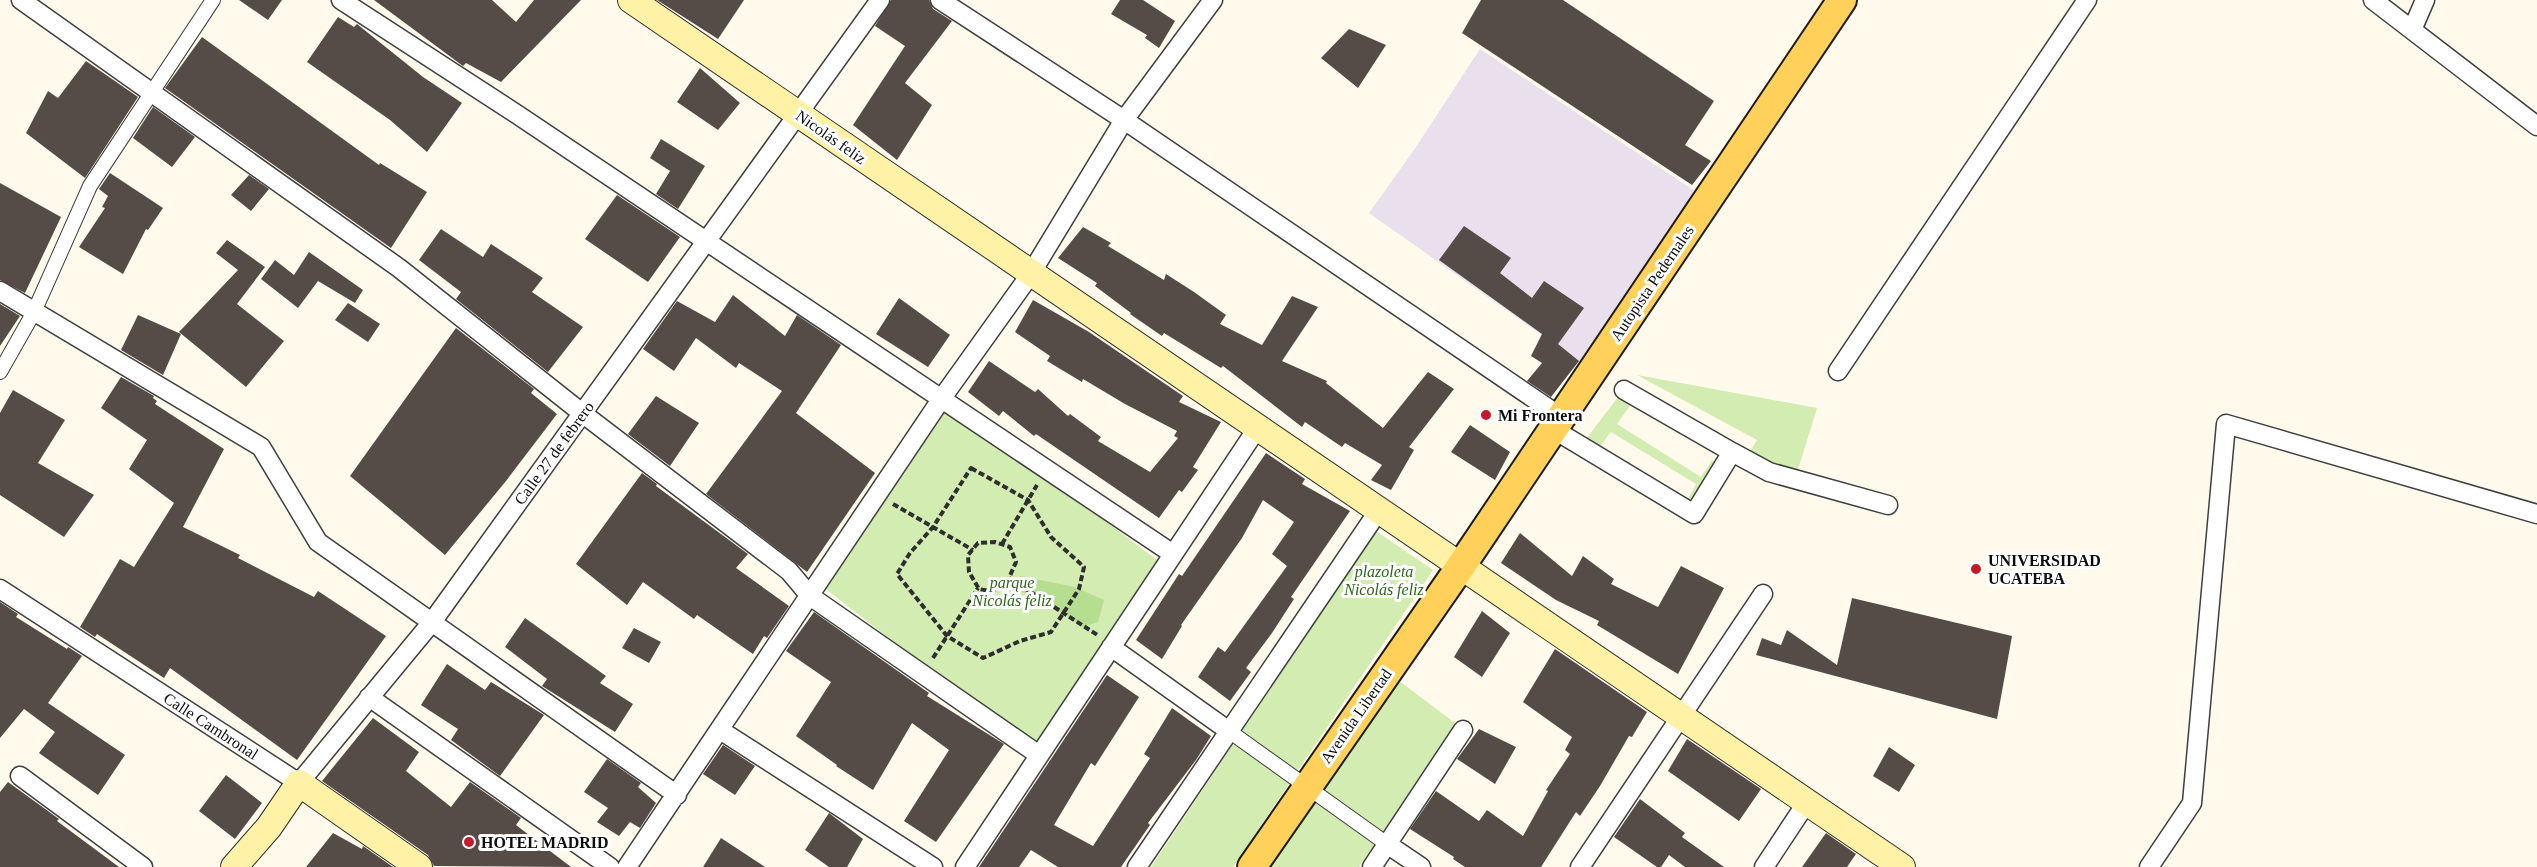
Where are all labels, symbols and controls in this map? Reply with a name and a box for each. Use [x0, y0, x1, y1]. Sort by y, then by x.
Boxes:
street label: Nicolás feliz [793, 107, 869, 167]
street label: Autopista Pedernales [1607, 222, 1698, 344]
street label: Calle 27 de febrero [511, 398, 597, 508]
place label: Mi Frontera [1498, 407, 1583, 424]
marker: Mi Frontera [1479, 408, 1493, 422]
place label: UNIVERSIDAD UCATEBA [1988, 552, 2101, 587]
marker: UNIVERSIDAD UCATEBA [1969, 562, 1983, 576]
park label: plazoleta Nicolás feliz [1343, 563, 1425, 599]
park label: parque Nicolás feliz [971, 574, 1053, 610]
street label: Avenida Libertad [1317, 666, 1395, 766]
street label: Calle Cambronal [161, 689, 262, 763]
place label: HOTEL MADRID [481, 834, 609, 851]
marker: HOTEL MADRID [462, 835, 476, 849]

